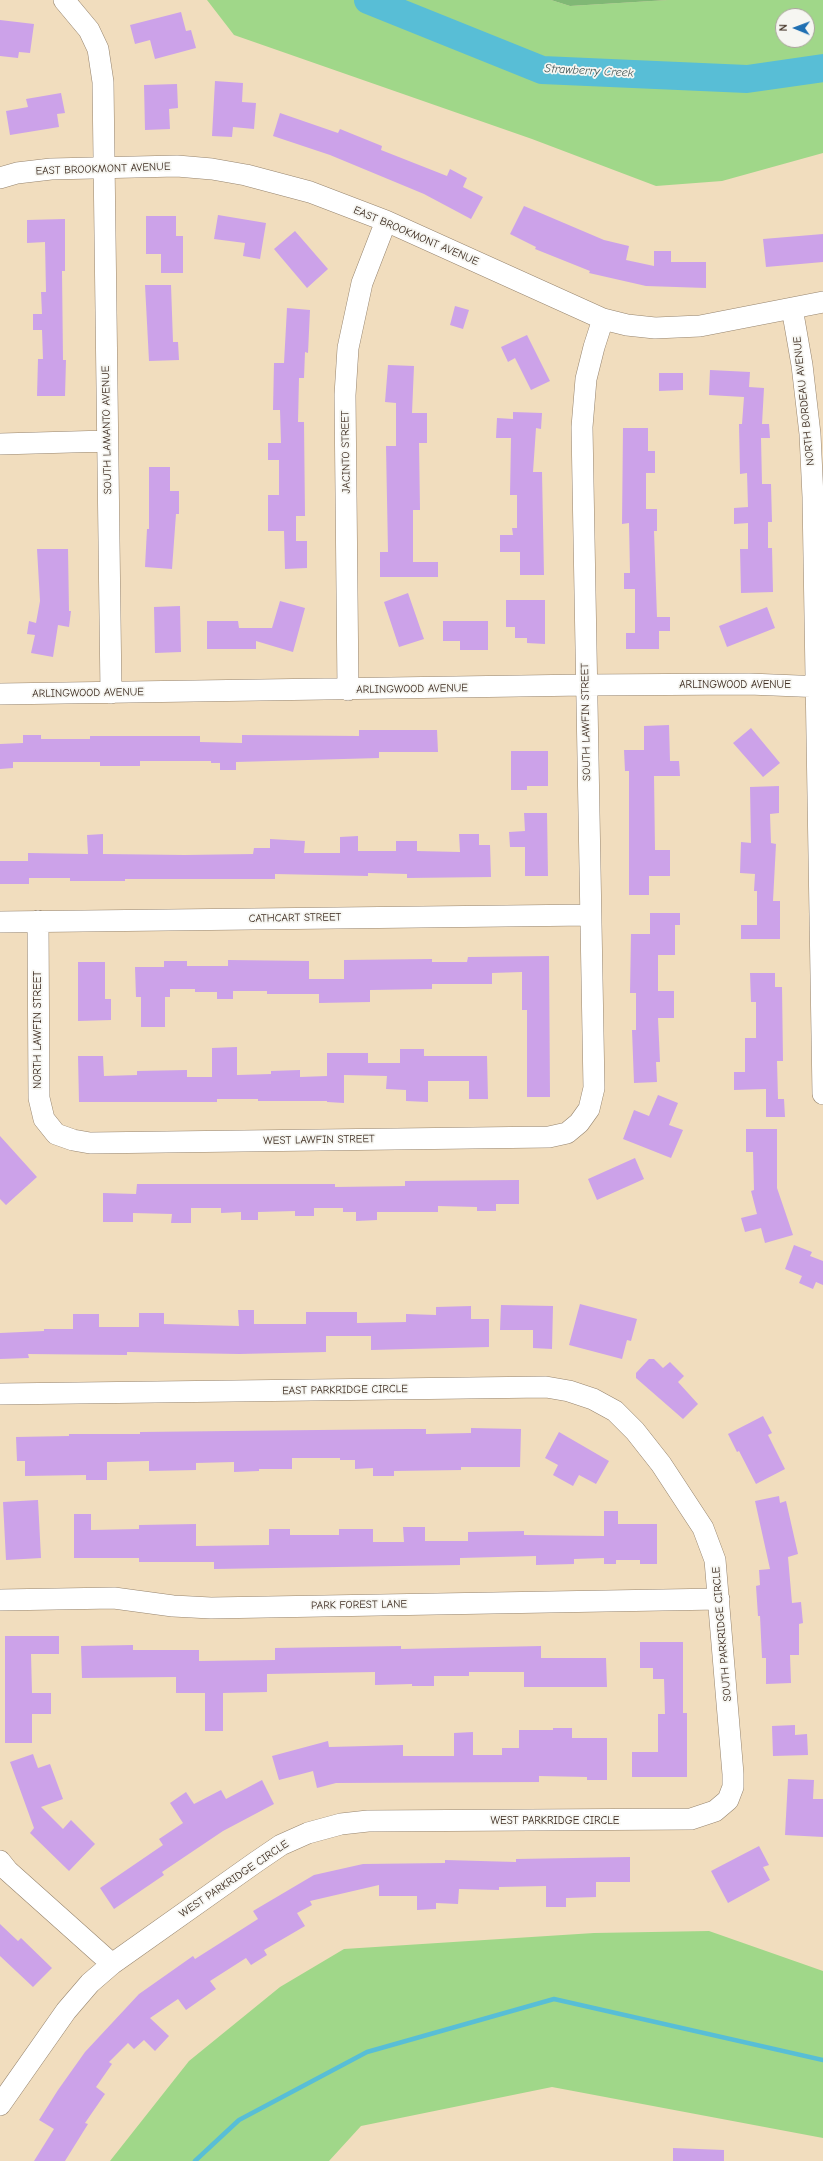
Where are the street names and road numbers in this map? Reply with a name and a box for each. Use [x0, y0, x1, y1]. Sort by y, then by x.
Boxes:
street label: EAST BROOKMONT AVENUE [35, 160, 171, 178]
street label: EAST BROOKMONT AVENUE [351, 204, 481, 268]
street label: NORTH BORDEAU AVENUE [791, 336, 817, 466]
street label: SOUTH LAMANTO AVENUE [99, 366, 115, 494]
street label: JACINTO STREET [339, 410, 353, 494]
street label: SOUTH LAWFIN STREET [578, 663, 594, 781]
street label: ARLINGWOOD AVENUE [679, 678, 791, 692]
street label: ARLINGWOOD AVENUE [356, 681, 468, 697]
street label: ARLINGWOOD AVENUE [32, 685, 144, 701]
street label: CATHCART STREET [249, 911, 341, 925]
street label: NORTH LAWFIN STREET [31, 971, 45, 1089]
street label: WEST LAWFIN STREET [263, 1132, 375, 1148]
street label: EAST PARKRIDGE CIRCLE [282, 1382, 408, 1398]
street label: SOUTH PARKRIDGE CIRCLE [710, 1566, 734, 1702]
street label: PARK FOREST LANE [311, 1598, 407, 1612]
street label: WEST PARKRIDGE CIRCLE [491, 1814, 619, 1828]
street label: WEST PARKRIDGE CIRCLE [177, 1837, 291, 1921]

